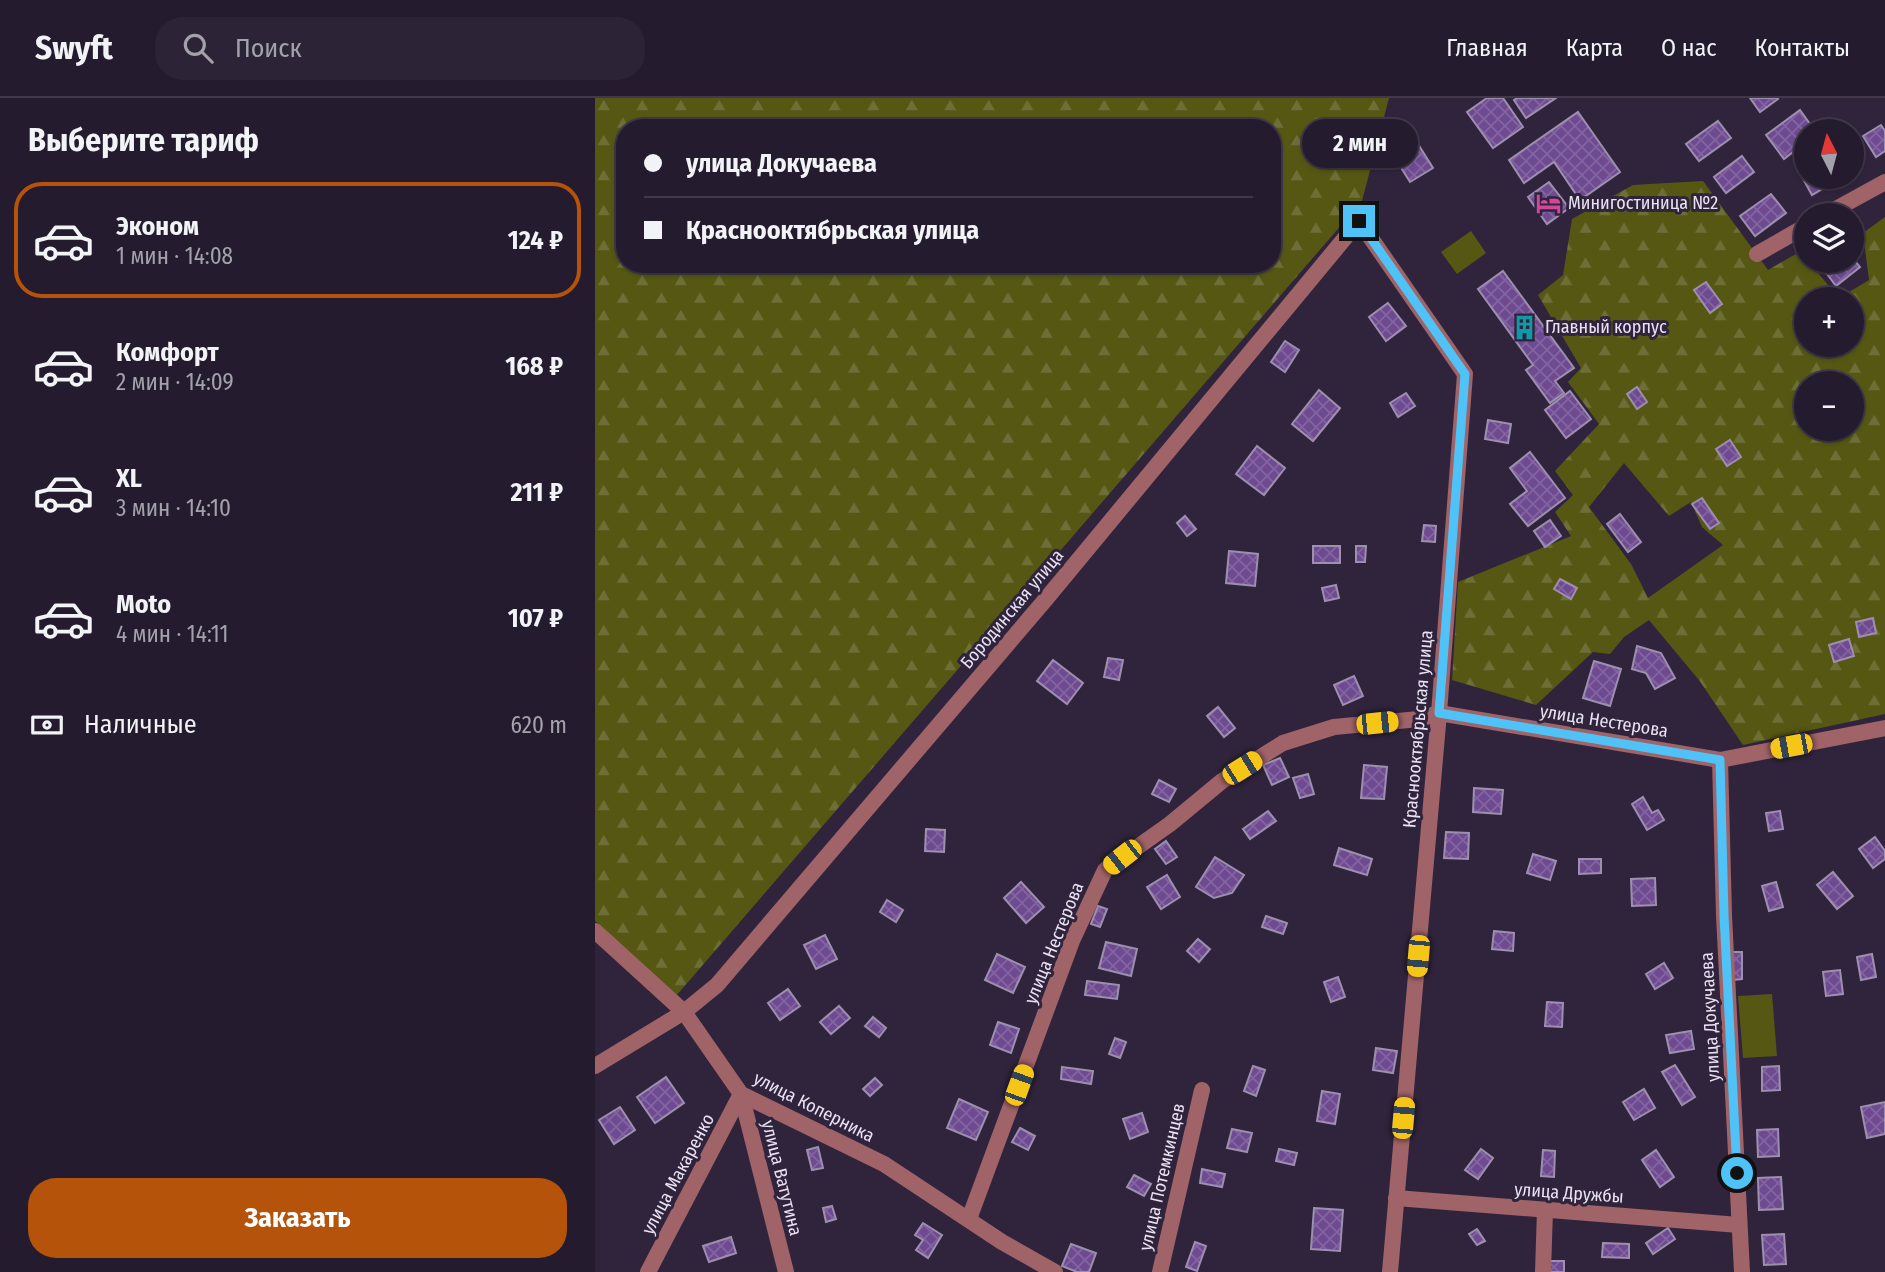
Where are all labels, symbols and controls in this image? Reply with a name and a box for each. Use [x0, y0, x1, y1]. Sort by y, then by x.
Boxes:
search box [155, 17, 645, 80]
text: Swyft [35, 28, 113, 68]
icon: search [179, 29, 217, 67]
text: Поиск [235, 33, 302, 64]
text: Главная [1446, 34, 1528, 62]
text: Карта [1566, 34, 1623, 62]
text: О нас [1661, 34, 1716, 62]
text: Контакты [1754, 34, 1850, 62]
north arrow [1794, 119, 1864, 189]
map controls [1794, 119, 1864, 441]
callout: 2 мин [1301, 120, 1417, 169]
text: Выберите тариф [28, 121, 259, 159]
text: 2 мин [1333, 129, 1387, 157]
text: улица Докучаева [686, 148, 877, 179]
hotel icon: Минигостиница №2 [1534, 189, 1562, 217]
place label: Минигостиница №2 [1568, 192, 1718, 214]
button: layers [1794, 203, 1864, 273]
route end [1343, 205, 1375, 237]
icon: car [32, 209, 95, 272]
text: Эконом [116, 211, 199, 242]
text: Краснооктябрьская улица [686, 215, 979, 246]
text: 124 ₽ [508, 225, 563, 256]
text: 1 мин · 14:08 [116, 242, 233, 270]
button: + [1794, 287, 1864, 357]
building icon: Главный корпус [1511, 313, 1539, 341]
place label: Главный корпус [1545, 316, 1667, 338]
icon: car [32, 335, 95, 398]
text: Комфорт [116, 337, 219, 368]
text: 168 ₽ [505, 351, 563, 382]
text: 2 мин · 14:09 [116, 368, 234, 396]
button: − [1794, 371, 1864, 441]
icon: car [32, 461, 95, 524]
text: XL [116, 463, 142, 494]
text: 211 ₽ [510, 477, 563, 508]
text: 3 мин · 14:10 [116, 494, 231, 522]
street label: Бородинская улица [956, 545, 1068, 673]
icon: car [32, 587, 95, 650]
text: Moto [116, 589, 171, 620]
text: 107 ₽ [508, 603, 563, 634]
text: 4 мин · 14:11 [116, 620, 228, 648]
street label: Краснооктябрьская улица [1398, 629, 1438, 829]
street label: улица Нестерова [1538, 700, 1670, 742]
icon: cash [28, 706, 66, 744]
text: Наличные [84, 709, 197, 740]
car [1356, 710, 1399, 736]
text: 620 m [511, 711, 567, 739]
car [1769, 732, 1814, 760]
car [1219, 748, 1266, 788]
car [1099, 836, 1146, 878]
street label: улица Нестерова [1020, 879, 1088, 1007]
car [1406, 934, 1431, 978]
street label: улица Докучаева [1696, 952, 1724, 1082]
car [1002, 1062, 1037, 1108]
street label: улица Коперника [750, 1067, 878, 1147]
car [1391, 1096, 1416, 1140]
street label: улица Потемкинцев [1134, 1101, 1190, 1253]
street label: улица Макаренко [637, 1110, 719, 1238]
street label: улица Ватутина [757, 1118, 807, 1238]
route start [1721, 1157, 1753, 1189]
button: Заказать [28, 1178, 567, 1258]
street label: улица Дружбы [1514, 1178, 1624, 1208]

